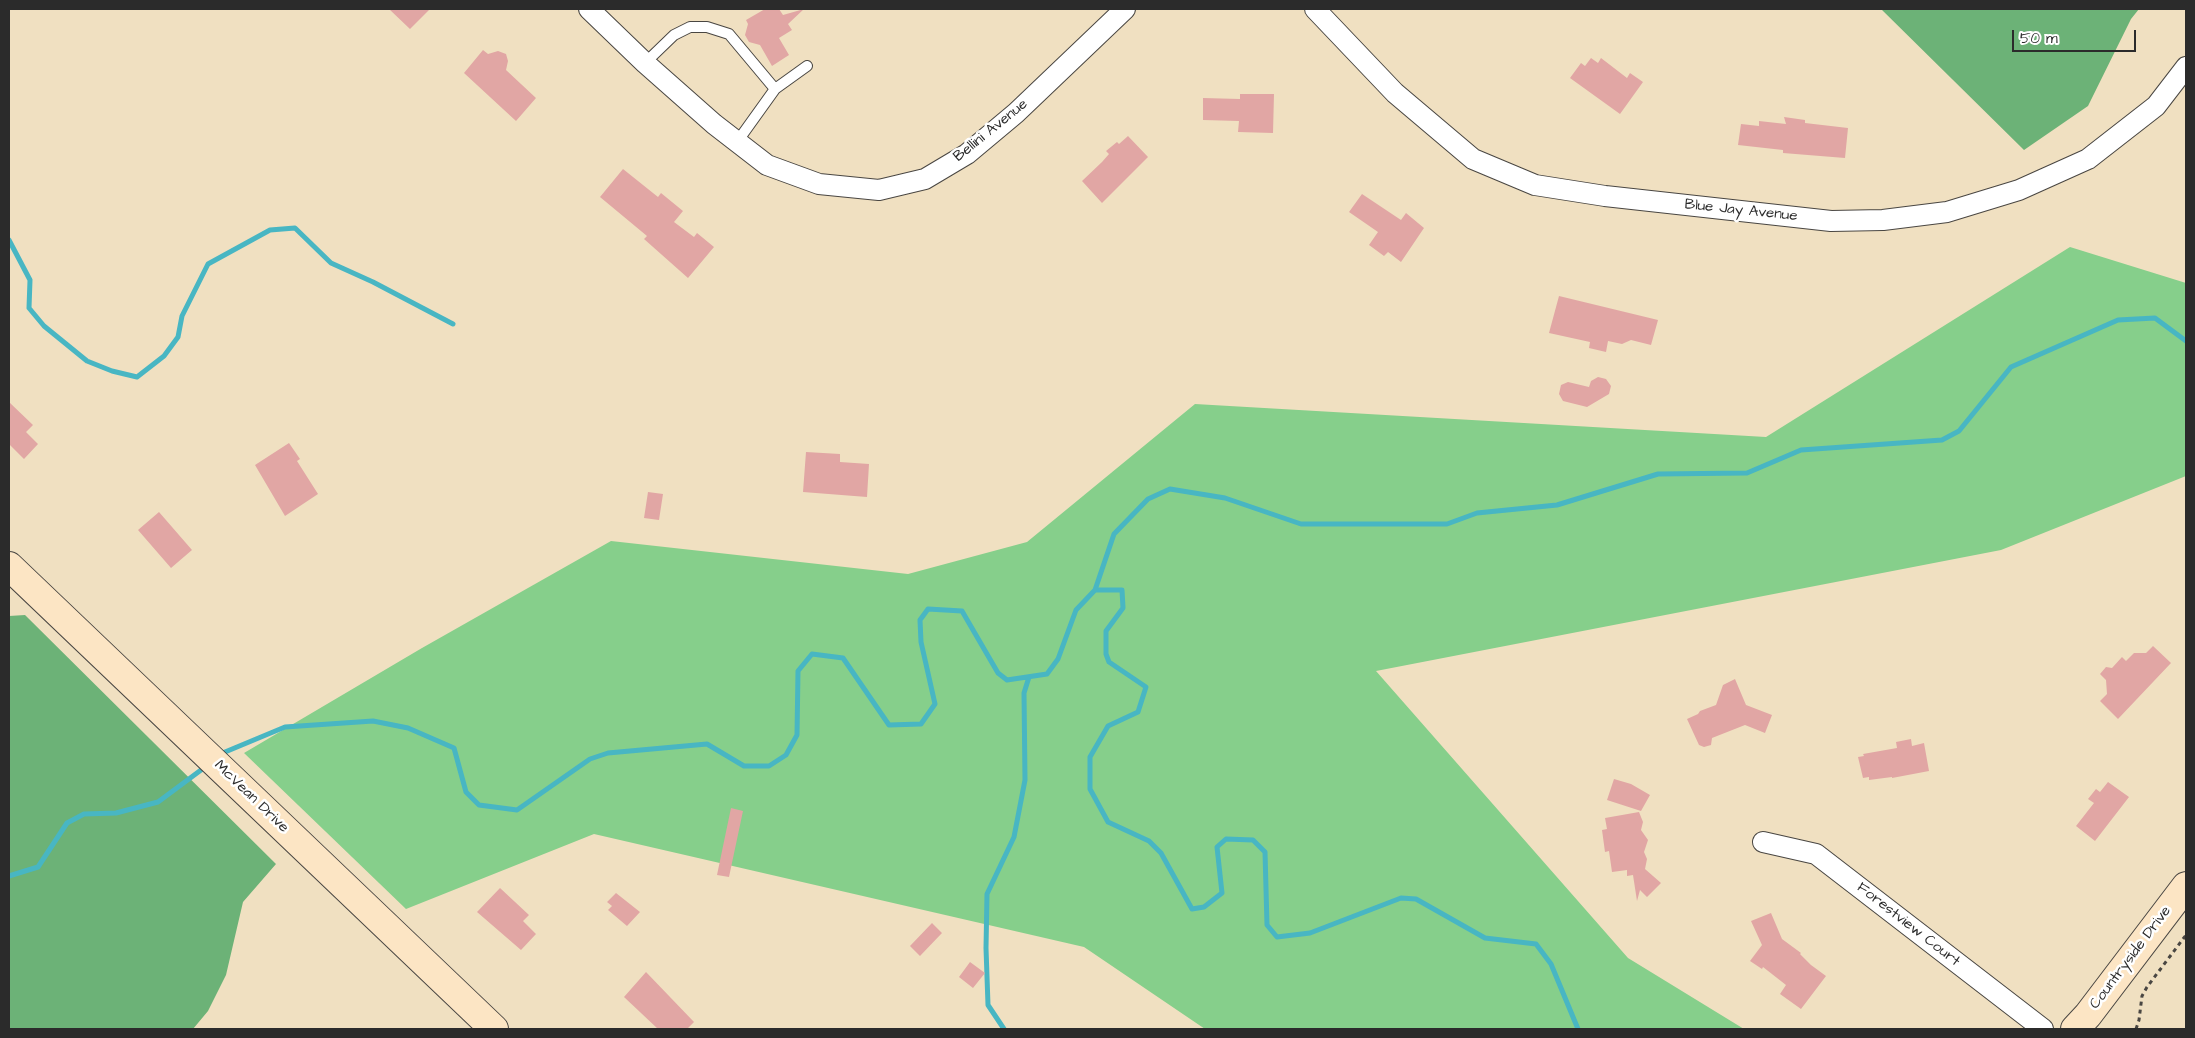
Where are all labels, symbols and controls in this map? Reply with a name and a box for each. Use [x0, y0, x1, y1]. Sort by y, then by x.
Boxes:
scale bar [2015, 20, 2139, 52]
text: 50 m [2020, 28, 2058, 49]
street label: Bellini Avenue [950, 96, 1032, 166]
street label: Blue Jay Avenue [1684, 196, 1798, 226]
street label: McVean Drive [210, 757, 292, 837]
street label: Forestview Court [1853, 879, 1963, 971]
street label: Countryside Drive [2086, 903, 2176, 1013]

